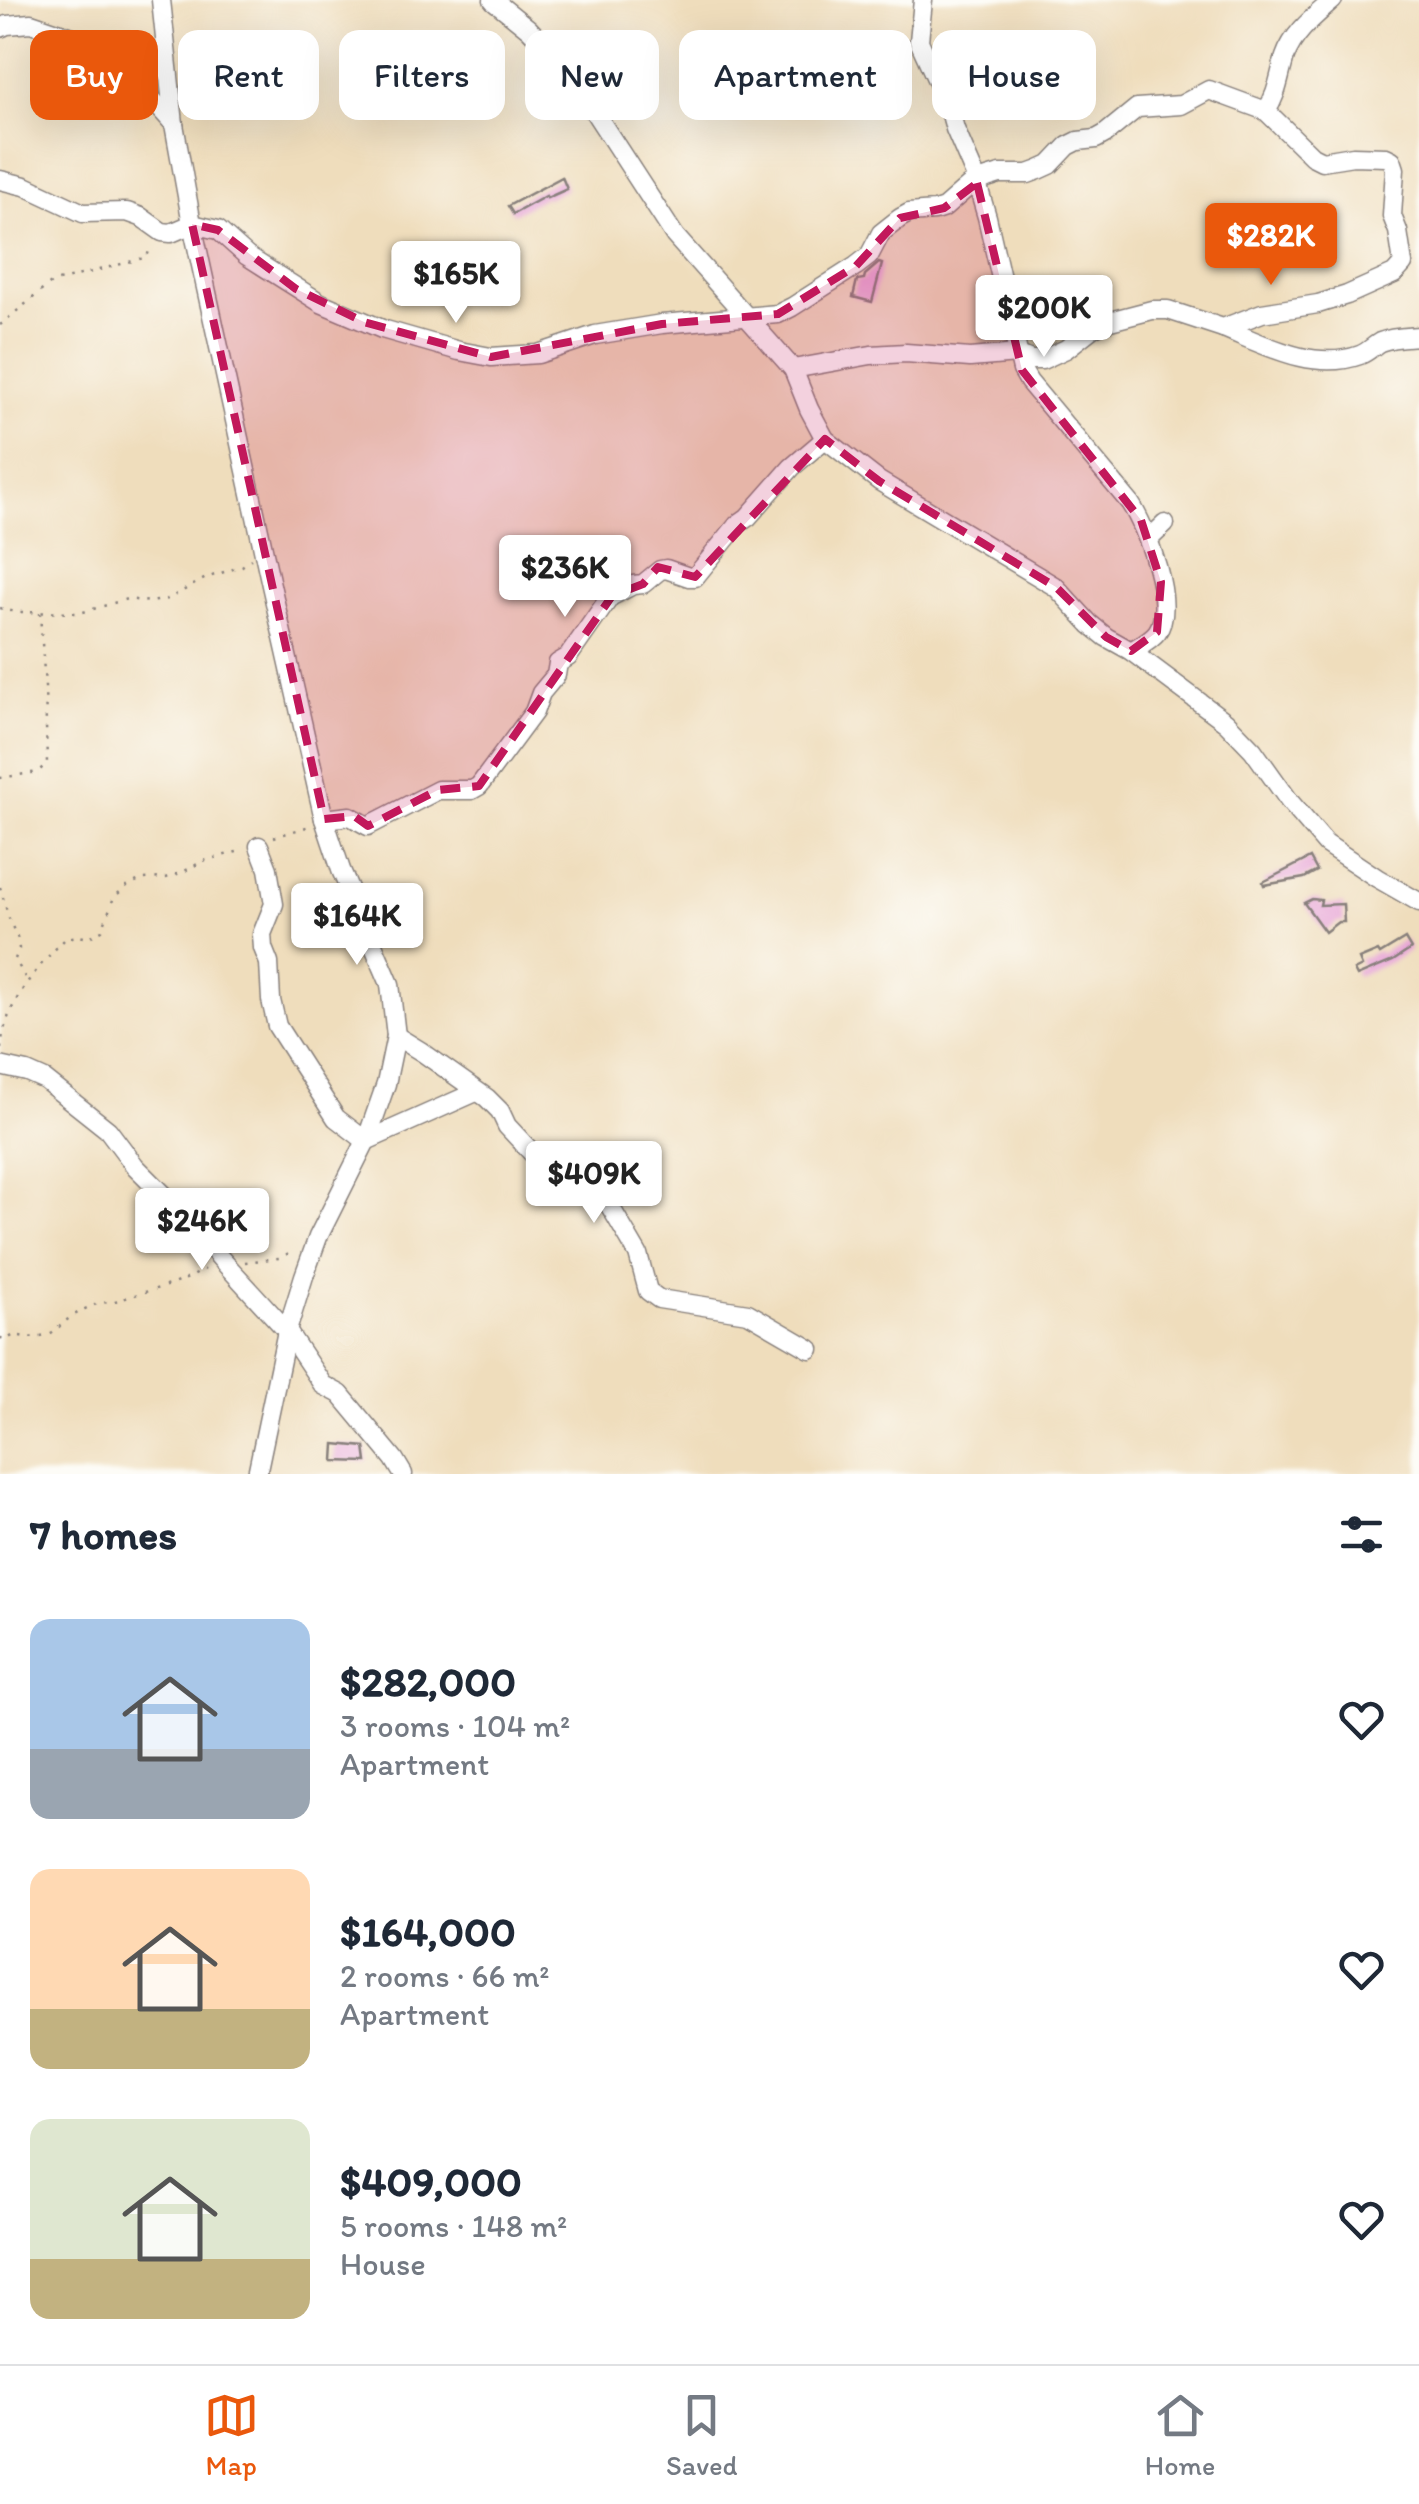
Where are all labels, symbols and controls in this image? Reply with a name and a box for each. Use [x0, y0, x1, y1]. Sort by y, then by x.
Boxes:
chip: Buy [30, 30, 158, 120]
chip: Rent [178, 30, 319, 120]
chip: Filters [339, 30, 505, 120]
chip: New [525, 30, 659, 120]
chip: Apartment [679, 30, 912, 120]
chip: House [932, 30, 1096, 120]
pin: $282K [1201, 203, 1341, 288]
text: $282K [1227, 216, 1315, 254]
pin: $165K [386, 241, 526, 326]
text: $165K [413, 254, 499, 292]
pin: $200K [974, 275, 1114, 360]
text: $200K [998, 288, 1090, 326]
pin: $236K [495, 535, 635, 620]
text: $236K [521, 548, 609, 586]
pin: $164K [287, 883, 427, 968]
text: $164K [313, 896, 401, 934]
pin: $409K [524, 1141, 664, 1226]
text: $409K [548, 1154, 640, 1192]
pin: $246K [132, 1188, 272, 1273]
text: $246K [157, 1201, 247, 1239]
icon: filters [1334, 1507, 1389, 1562]
text: 7 homes [30, 1509, 177, 1560]
text: $282,000 [340, 1656, 516, 1707]
icon: home [110, 1659, 230, 1779]
icon: heart [1334, 1692, 1389, 1747]
text: 3 rooms · 104 m² [340, 1707, 570, 1745]
text: Apartment [340, 1745, 489, 1783]
text: $164,000 [340, 1906, 516, 1957]
icon: home [110, 1909, 230, 2029]
icon: heart [1334, 1942, 1389, 1997]
text: 2 rooms · 66 m² [340, 1957, 550, 1995]
text: Apartment [340, 1995, 489, 2033]
text: $409,000 [340, 2156, 522, 2207]
icon: home [110, 2159, 230, 2279]
icon: heart [1334, 2192, 1389, 2247]
text: 5 rooms · 148 m² [340, 2207, 567, 2245]
text: House [340, 2245, 426, 2283]
tab: Map [204, 2388, 259, 2482]
tab: Saved [666, 2388, 737, 2482]
tab: Home [1145, 2388, 1215, 2482]

